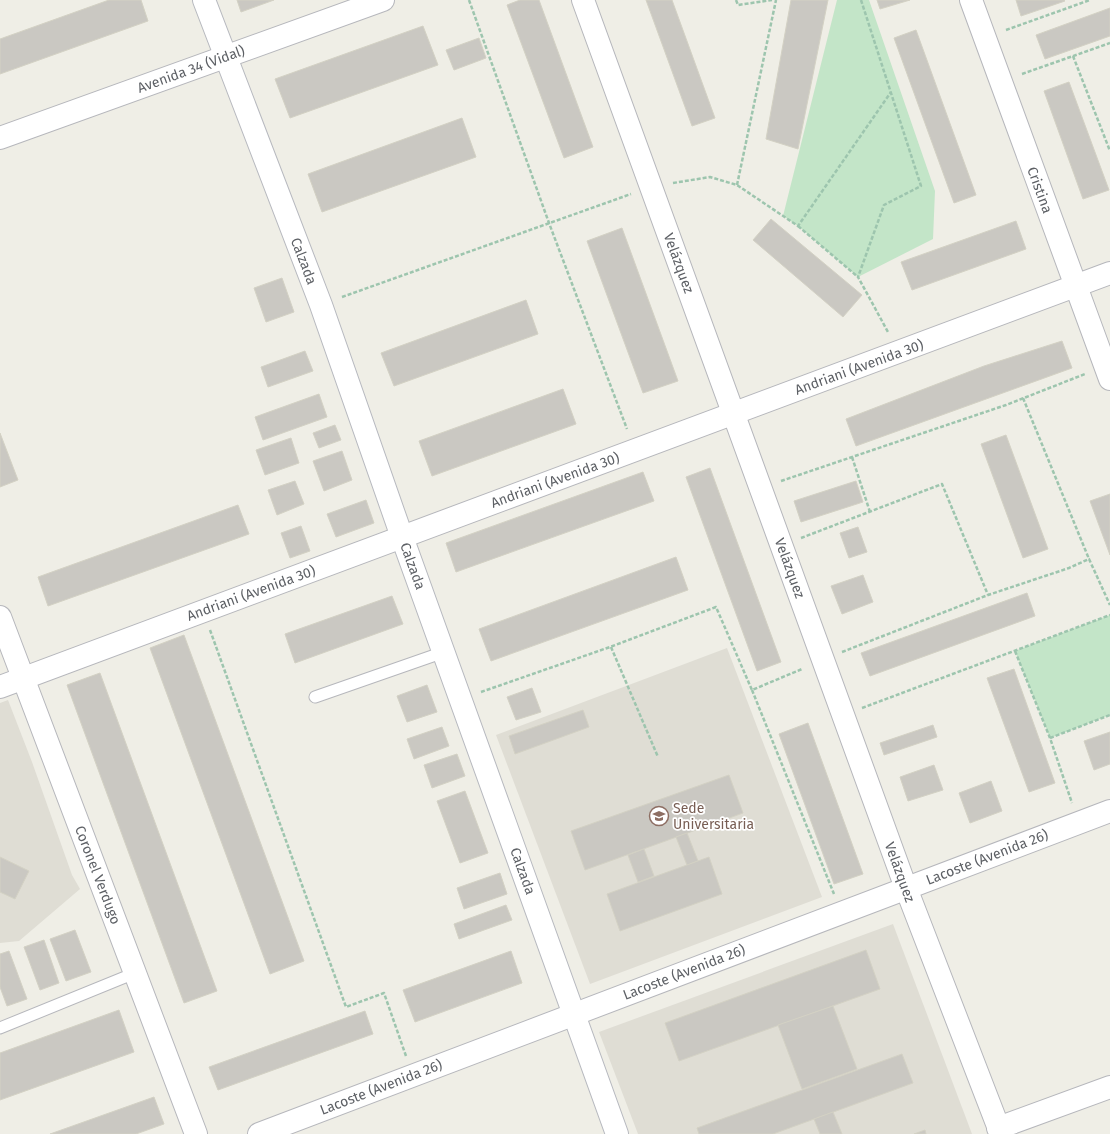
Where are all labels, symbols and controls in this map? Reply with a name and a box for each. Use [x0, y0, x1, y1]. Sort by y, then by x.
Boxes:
street label: Avenida 34 (Vidal) [135, 42, 247, 97]
street label: Cristina [1023, 165, 1056, 216]
street label: Velázquez [660, 231, 697, 296]
street label: Calzada [287, 235, 320, 287]
street label: Andriani (Avenida 30) [793, 336, 926, 399]
street label: Andriani (Avenida 30) [489, 449, 622, 512]
street label: Velázquez [771, 536, 808, 601]
street label: Calzada [396, 540, 429, 592]
street label: Andriani (Avenida 30) [185, 562, 318, 625]
place label: Sede Universitaria [673, 800, 754, 833]
school or university icon: Sede Universitaria [648, 805, 670, 827]
street label: Coronel Verdugo [71, 823, 124, 927]
street label: Lacoste (Avenida 26) [924, 826, 1051, 889]
street label: Velázquez [881, 840, 918, 905]
street label: Calzada [506, 845, 539, 897]
street label: Lacoste (Avenida 26) [621, 941, 748, 1004]
street label: Lacoste (Avenida 26) [318, 1056, 445, 1119]

